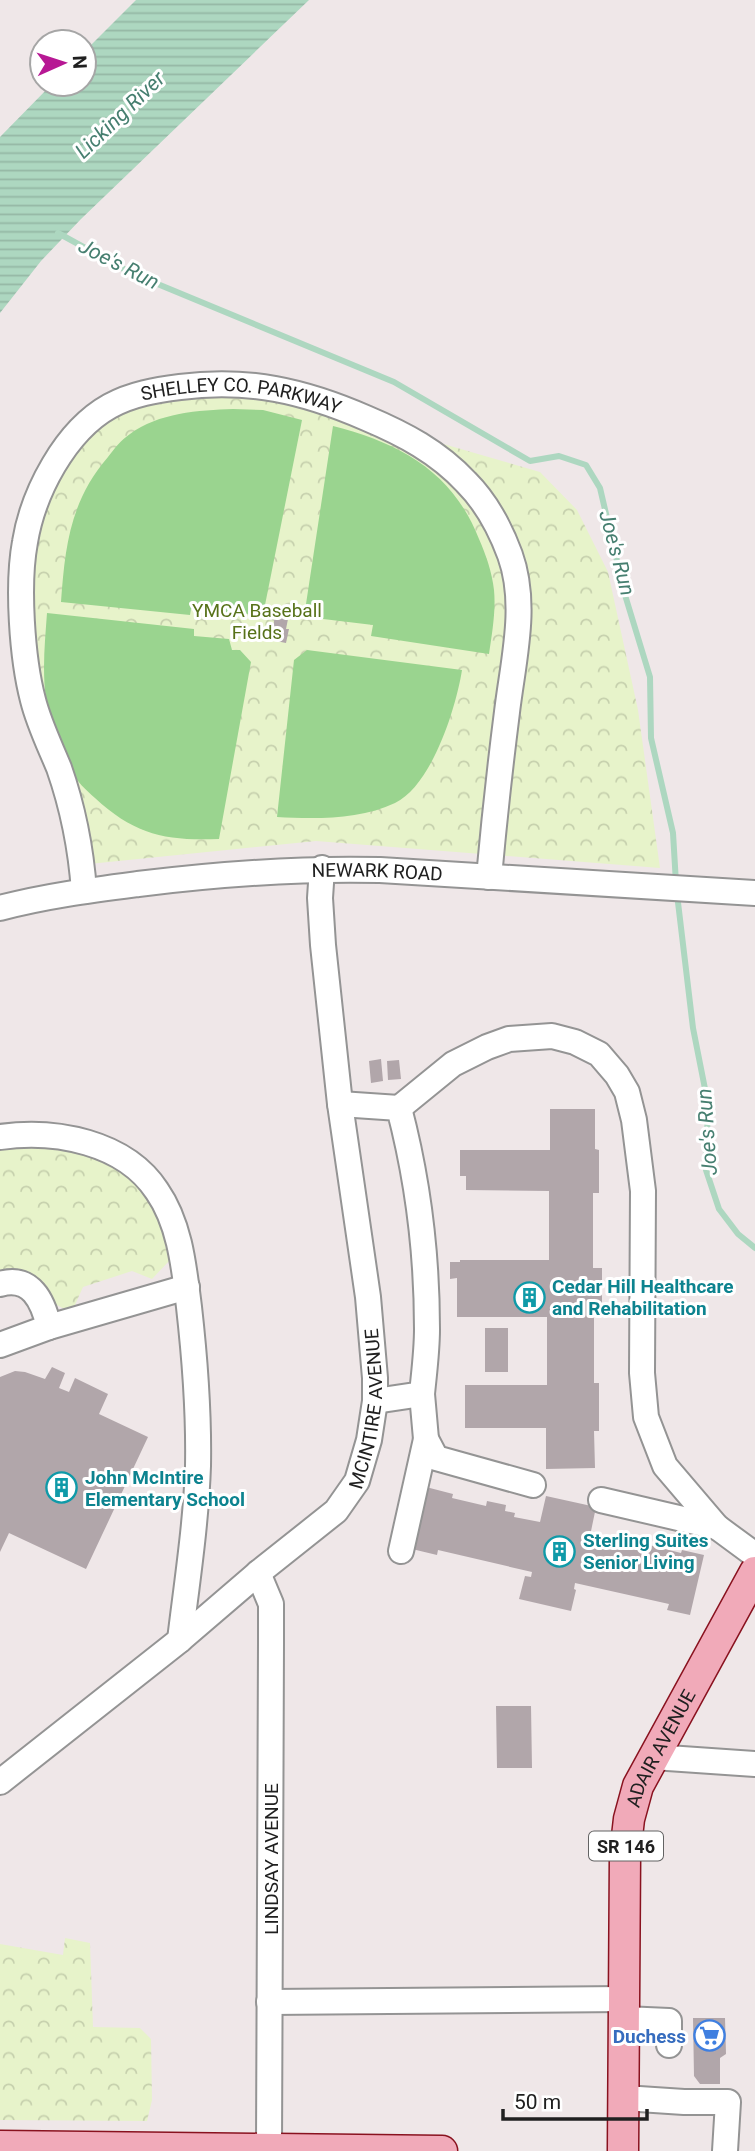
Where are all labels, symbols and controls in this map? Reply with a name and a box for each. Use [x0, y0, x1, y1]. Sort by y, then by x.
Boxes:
north arrow [28, 28, 98, 98]
text: N [68, 55, 91, 69]
water label: Licking River [70, 66, 170, 163]
water label: Joe's Run [75, 234, 163, 294]
street label: SHELLEY CO. PARKWAY [138, 373, 345, 419]
water label: Joe's Run [594, 508, 640, 598]
park label: YMCA Baseball Fields [192, 599, 322, 644]
street label: NEWARK ROAD [311, 858, 443, 885]
water label: Joe's Run [692, 1088, 722, 1176]
place label: Cedar Hill Healthcare and Rehabilitation [552, 1275, 734, 1320]
building icon: Cedar Hill Healthcare and Rehabilitation [512, 1280, 546, 1314]
street label: MCINTIRE AVENUE [344, 1327, 387, 1491]
place label: John McIntire Elementary School [85, 1466, 245, 1511]
building icon: John McIntire Elementary School [45, 1471, 79, 1505]
place label: Sterling Suites Senior Living [583, 1529, 709, 1574]
building icon: Sterling Suites Senior Living [543, 1534, 577, 1568]
street label: ADAIR AVENUE [621, 1685, 700, 1810]
street label: LINDSAY AVENUE [260, 1783, 283, 1935]
road number: SR 146 [589, 1832, 663, 1860]
supermarket icon: Duchess [692, 2019, 726, 2053]
place label: Duchess [613, 2025, 686, 2048]
scale bar [503, 2078, 646, 2122]
text: 50 m [514, 2090, 561, 2114]

